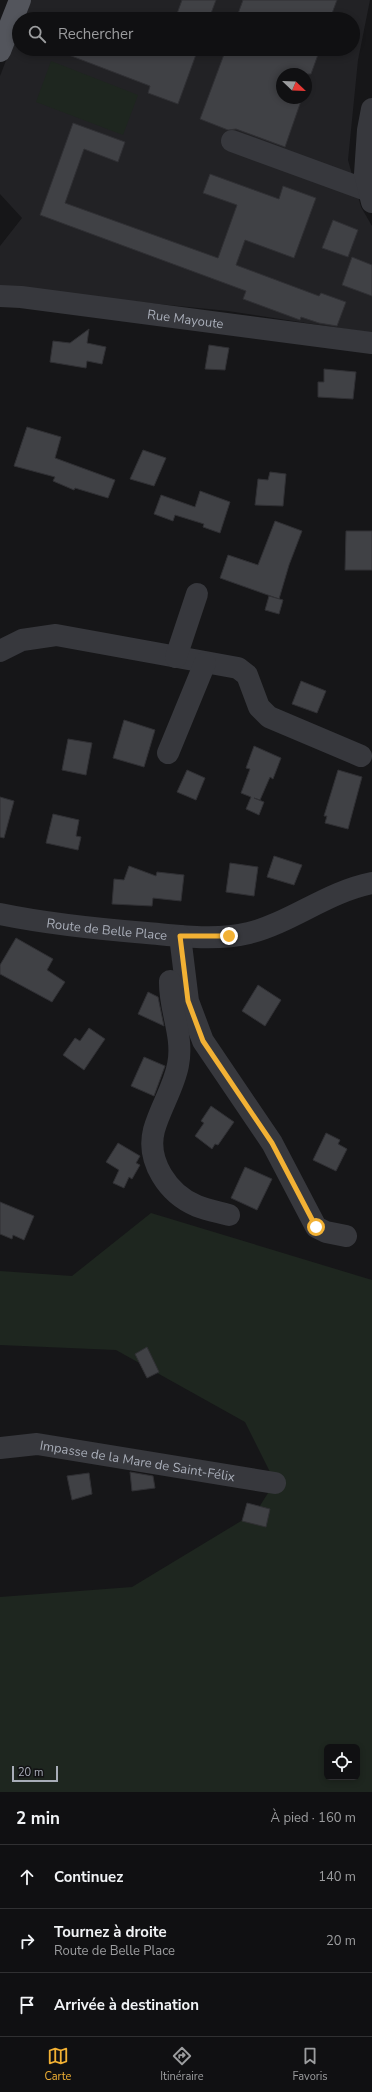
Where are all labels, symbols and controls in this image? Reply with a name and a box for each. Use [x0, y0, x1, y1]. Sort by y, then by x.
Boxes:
search box [12, 12, 360, 56]
icon: search [26, 23, 48, 45]
text: Rechercher [58, 24, 133, 44]
north arrow [276, 68, 312, 104]
street label: Rue Mayoute [146, 306, 225, 333]
street label: Route de Belle Place [45, 914, 168, 945]
route end [220, 927, 238, 945]
route start [307, 1218, 325, 1236]
street label: Impasse de la Mare de Saint-Félix [39, 1437, 236, 1486]
map controls [324, 1744, 360, 1780]
button: locate [324, 1744, 360, 1780]
scale bar [12, 1764, 58, 1783]
text: 20 m [18, 1765, 43, 1780]
text: 2 min [16, 1807, 60, 1830]
text: À pied · 160 m [271, 1809, 356, 1827]
icon: ahead [16, 1866, 38, 1888]
text: Continuez [54, 1867, 123, 1887]
text: 140 m [318, 1868, 356, 1886]
text: Tournez à droite [54, 1922, 167, 1942]
icon: right [16, 1930, 38, 1952]
text: 20 m [326, 1932, 356, 1950]
text: Route de Belle Place [54, 1942, 175, 1960]
icon: arrive [16, 1994, 38, 2016]
text: Arrivée à destination [54, 1995, 199, 2015]
tab: Carte [44, 2045, 71, 2084]
tab: Itinéraire [160, 2045, 204, 2084]
tab: Favoris [292, 2045, 328, 2084]

